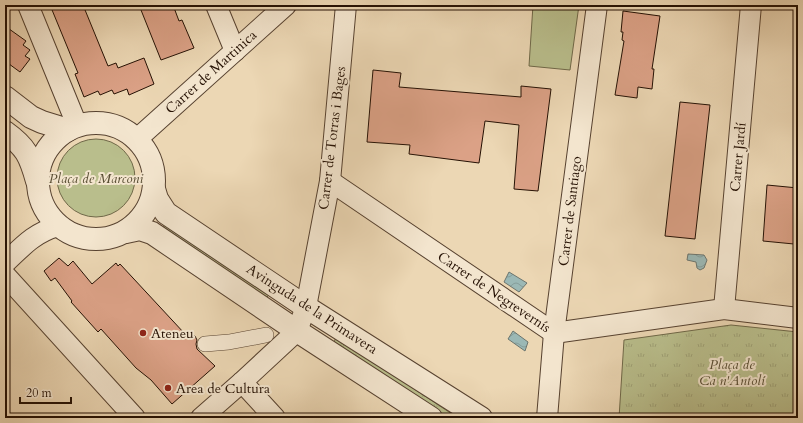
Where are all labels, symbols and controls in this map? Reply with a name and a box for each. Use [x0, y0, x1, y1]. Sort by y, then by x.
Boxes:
street label: Carrer de Martinica [161, 26, 261, 118]
street label: Carrer de Torras i Bages [314, 65, 350, 211]
street label: Carrer Jardí [726, 122, 750, 192]
street label: Carrer de Santiago [554, 155, 586, 267]
park label: Plaça de Marconi [49, 169, 143, 188]
street label: Carrer de Negrevernís [434, 247, 554, 337]
street label: Avinguda de la Primavera [243, 260, 381, 358]
place label: Ateneu [151, 324, 194, 343]
marker: Ateneu [138, 328, 148, 338]
park label: Plaça de Ca n'Antolí [699, 355, 766, 390]
scale bar [20, 379, 71, 405]
place label: Area de Cultura [176, 379, 270, 398]
marker: Area de Cultura [163, 383, 173, 393]
text: 20 m [26, 385, 53, 401]

